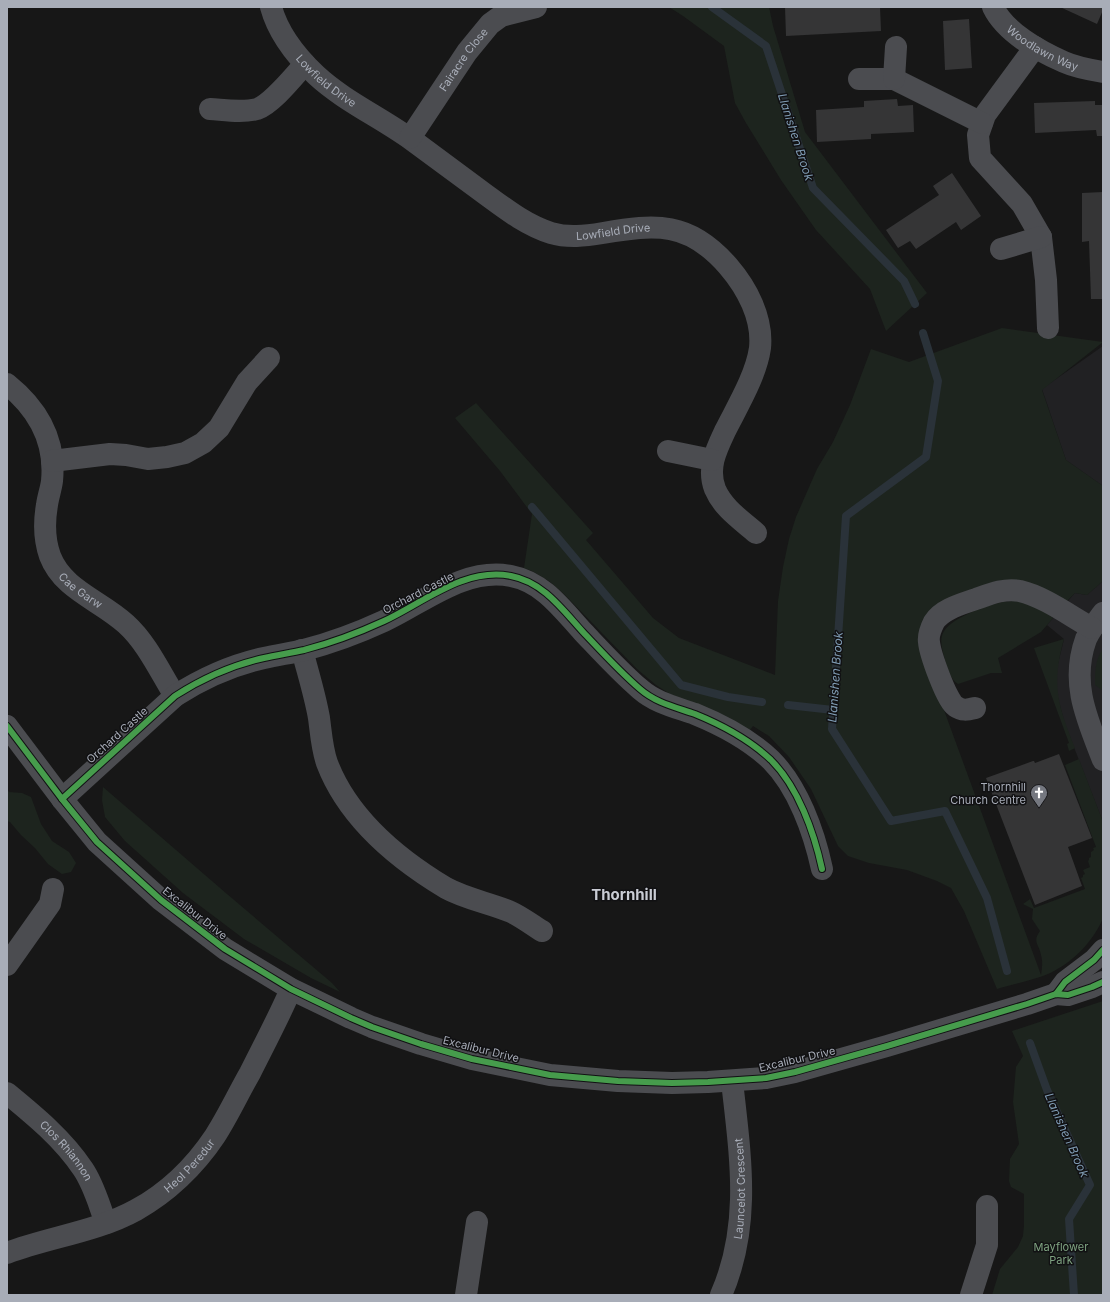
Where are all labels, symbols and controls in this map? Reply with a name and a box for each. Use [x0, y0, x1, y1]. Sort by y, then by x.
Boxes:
street label: Woodlawn Way [1004, 22, 1080, 74]
street label: Fairacre Close [436, 25, 491, 94]
street label: Lowfield Drive [293, 52, 359, 110]
water label: Llanishen Brook [775, 91, 817, 183]
street label: Lowfield Drive [576, 221, 650, 243]
street label: Orchard Castle [380, 569, 456, 617]
street label: Cae Garw [56, 570, 105, 611]
water label: Llanishen Brook [824, 631, 846, 723]
street label: Orchard Castle [83, 704, 151, 766]
place label: Thornhill Church Centre [950, 780, 1026, 807]
church icon: Thornhill Church Centre [1029, 783, 1049, 808]
street label: Excalibur Drive [160, 883, 230, 943]
district label: Thornhill [591, 885, 657, 904]
street label: Excalibur Drive [441, 1033, 521, 1065]
street label: Excalibur Drive [757, 1043, 837, 1075]
water label: Llanishen Brook [1042, 1090, 1093, 1180]
street label: Clos Rhiannon [37, 1117, 96, 1183]
street label: Heol Peredur [161, 1136, 218, 1196]
street label: Launcelot Crescent [731, 1137, 748, 1240]
park label: Mayflower Park [1034, 1240, 1088, 1267]

